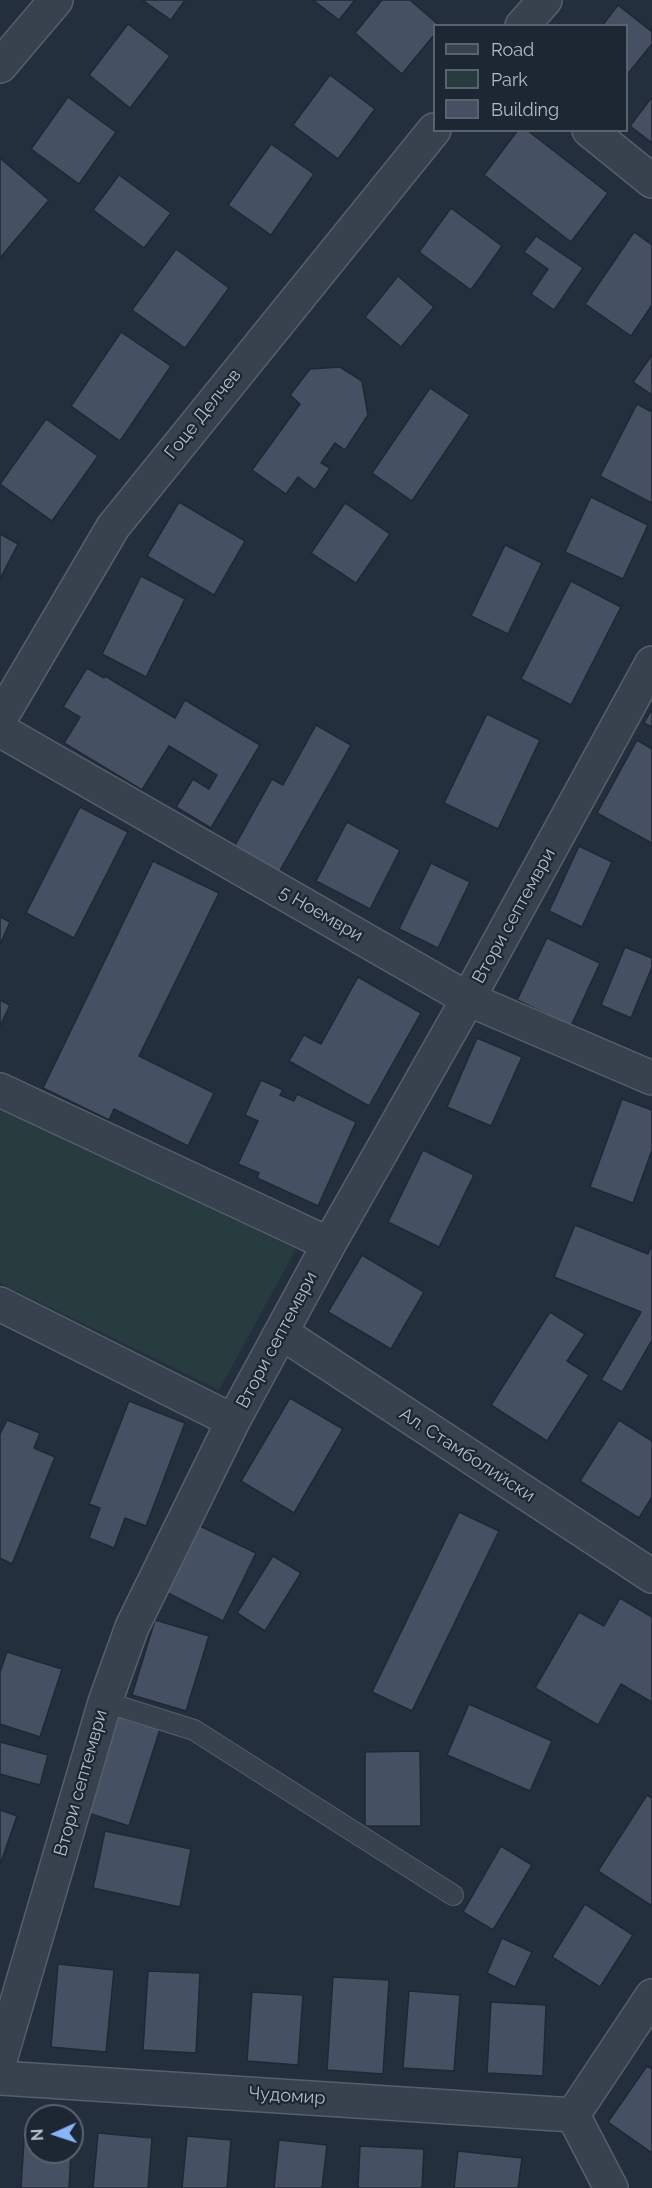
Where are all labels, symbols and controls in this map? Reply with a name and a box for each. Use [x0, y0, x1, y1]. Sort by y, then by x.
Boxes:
legend [433, 24, 628, 132]
text: Road [491, 39, 534, 60]
text: Park [491, 69, 528, 90]
text: Building [491, 99, 559, 120]
street label: Гоце Делчев [160, 365, 246, 463]
street label: Втори септември [468, 845, 560, 987]
street label: 5 Ноември [275, 881, 367, 947]
street label: Втори септември [232, 1268, 322, 1412]
street label: Ал. Стамболийски [395, 1403, 539, 1507]
street label: Втори септември [50, 1707, 112, 1859]
street label: Чудомир [248, 2083, 326, 2109]
north arrow [24, 2104, 84, 2164]
text: N [28, 2128, 47, 2141]

